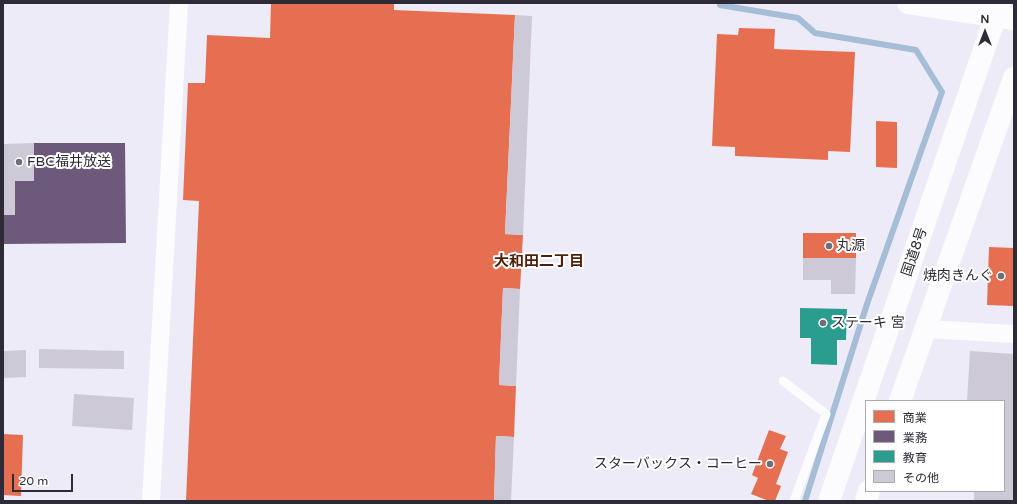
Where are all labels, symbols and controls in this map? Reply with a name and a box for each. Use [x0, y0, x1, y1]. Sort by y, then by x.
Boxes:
north arrow [965, 12, 1005, 52]
text: N [981, 13, 989, 26]
place label: FBC福井放送 [27, 154, 111, 170]
marker: FBC福井放送 [14, 157, 24, 167]
street label: 国道8号 [899, 225, 931, 279]
place label: 丸源 [837, 238, 865, 254]
marker: 丸源 [824, 241, 834, 251]
district label: 大和田二丁目 [494, 253, 584, 271]
place label: 焼肉きんぐ [923, 268, 993, 284]
marker: 焼肉きんぐ [996, 271, 1006, 281]
place label: ステーキ 宮 [831, 315, 905, 331]
marker: ステーキ 宮 [818, 318, 828, 328]
legend [865, 400, 1005, 492]
text: 商業 [903, 411, 927, 425]
text: 業務 [903, 431, 927, 445]
text: 教育 [903, 451, 927, 465]
place label: スターバックス・コーヒー [594, 456, 762, 472]
marker: スターバックス・コーヒー [765, 459, 775, 469]
scale bar [14, 466, 75, 492]
text: その他 [903, 471, 939, 485]
text: 20 m [19, 474, 48, 488]

